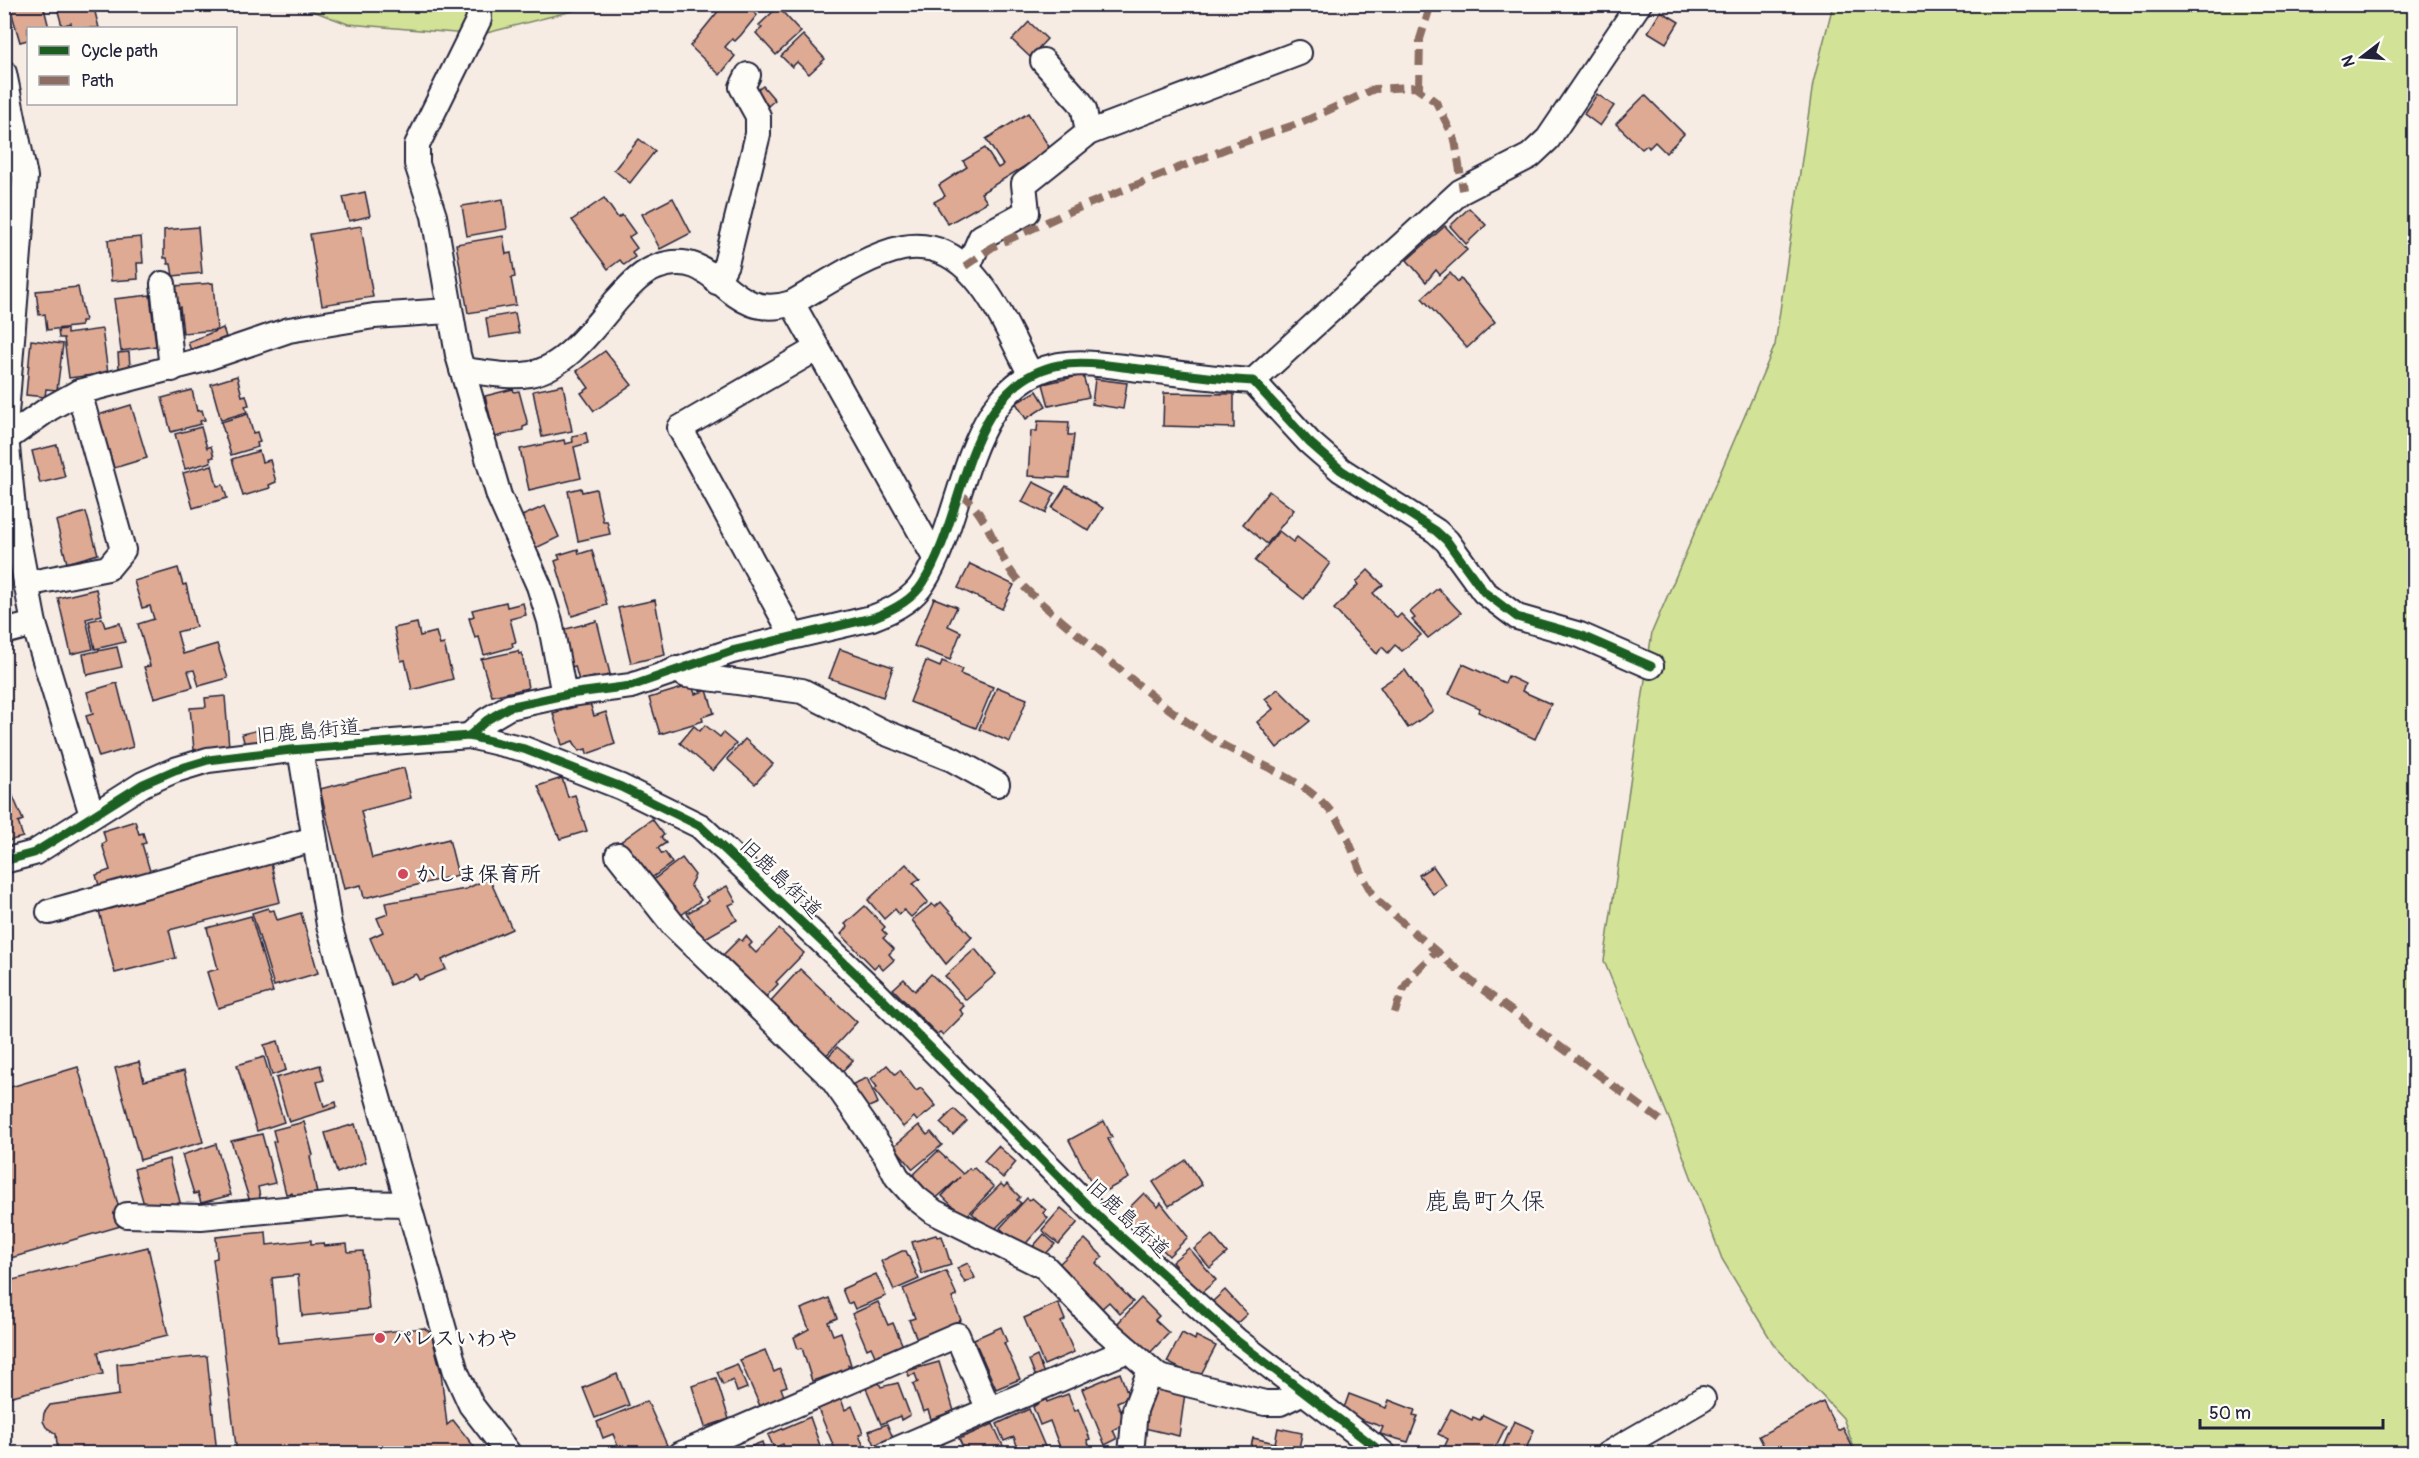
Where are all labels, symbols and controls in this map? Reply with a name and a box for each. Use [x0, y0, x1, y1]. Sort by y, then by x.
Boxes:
legend [27, 27, 237, 105]
north arrow [2332, 27, 2392, 87]
text: Cycle path [81, 40, 158, 63]
text: N [2337, 53, 2360, 69]
text: Path [81, 70, 114, 93]
street label: 旧鹿島街道 [255, 713, 362, 750]
street label: 旧鹿島街道 [734, 832, 828, 925]
place label: かしま保育所 [415, 861, 541, 888]
marker: かしま保育所 [396, 867, 410, 881]
street label: 旧鹿島街道 [1080, 1173, 1175, 1264]
district label: 鹿島町久保 [1425, 1187, 1545, 1216]
place label: パレスいわや [392, 1325, 518, 1352]
marker: パレスいわや [373, 1331, 387, 1345]
scale bar [2200, 1392, 2383, 1430]
text: 50 m [2209, 1402, 2251, 1425]

